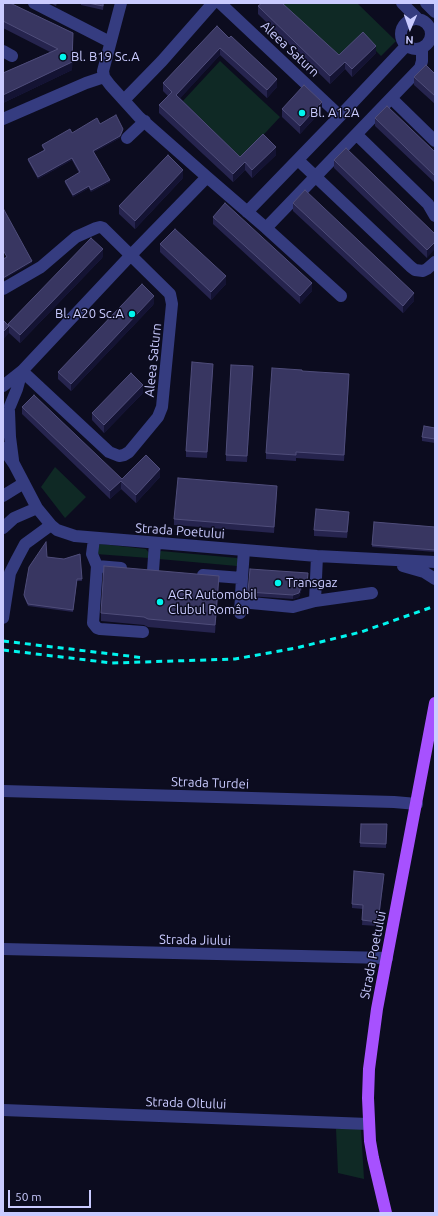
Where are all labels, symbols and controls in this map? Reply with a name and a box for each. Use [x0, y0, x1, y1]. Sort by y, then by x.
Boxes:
north arrow [390, 8, 430, 48]
street label: Aleea Saturn [258, 18, 322, 80]
text: N [405, 34, 414, 46]
place label: Bl. B19 Sc.A [71, 49, 140, 65]
marker: Bl. B19 Sc.A [58, 52, 68, 62]
place label: Bl. A12A [310, 105, 359, 121]
marker: Bl. A12A [297, 108, 307, 118]
place label: Bl. A20 Sc.A [55, 306, 124, 322]
marker: Bl. A20 Sc.A [127, 309, 137, 319]
street label: Aleea Saturn [141, 322, 165, 398]
street label: Strada Poetului [135, 520, 225, 542]
place label: Transgaz [286, 575, 338, 591]
marker: Transgaz [273, 578, 283, 588]
place label: ACR Automobil Clubul Român [168, 587, 257, 618]
marker: ACR Automobil Clubul Român [155, 597, 165, 607]
street label: Strada Turdei [171, 774, 249, 792]
street label: Strada Poetului [357, 909, 389, 1001]
street label: Strada Jiului [159, 932, 231, 948]
street label: Strada Oltului [145, 1094, 227, 1112]
scale bar [10, 1182, 93, 1208]
text: 50 m [15, 1190, 42, 1203]

